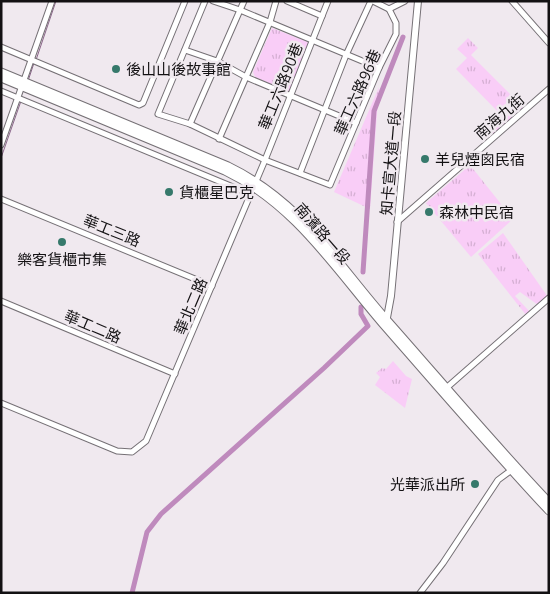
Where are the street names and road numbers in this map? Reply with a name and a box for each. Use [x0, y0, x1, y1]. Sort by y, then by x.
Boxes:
street label: 華工六路90巷 [253, 40, 307, 132]
street label: 華工六路96巷 [329, 46, 385, 138]
street label: 南海九街 [470, 89, 528, 143]
street label: 知卡宣大道一段 [375, 110, 405, 216]
street label: 南濱路一段 [291, 198, 355, 268]
street label: 華工三路 [80, 209, 144, 251]
street label: 華北二路 [169, 274, 211, 338]
street label: 華工二路 [61, 305, 125, 347]

